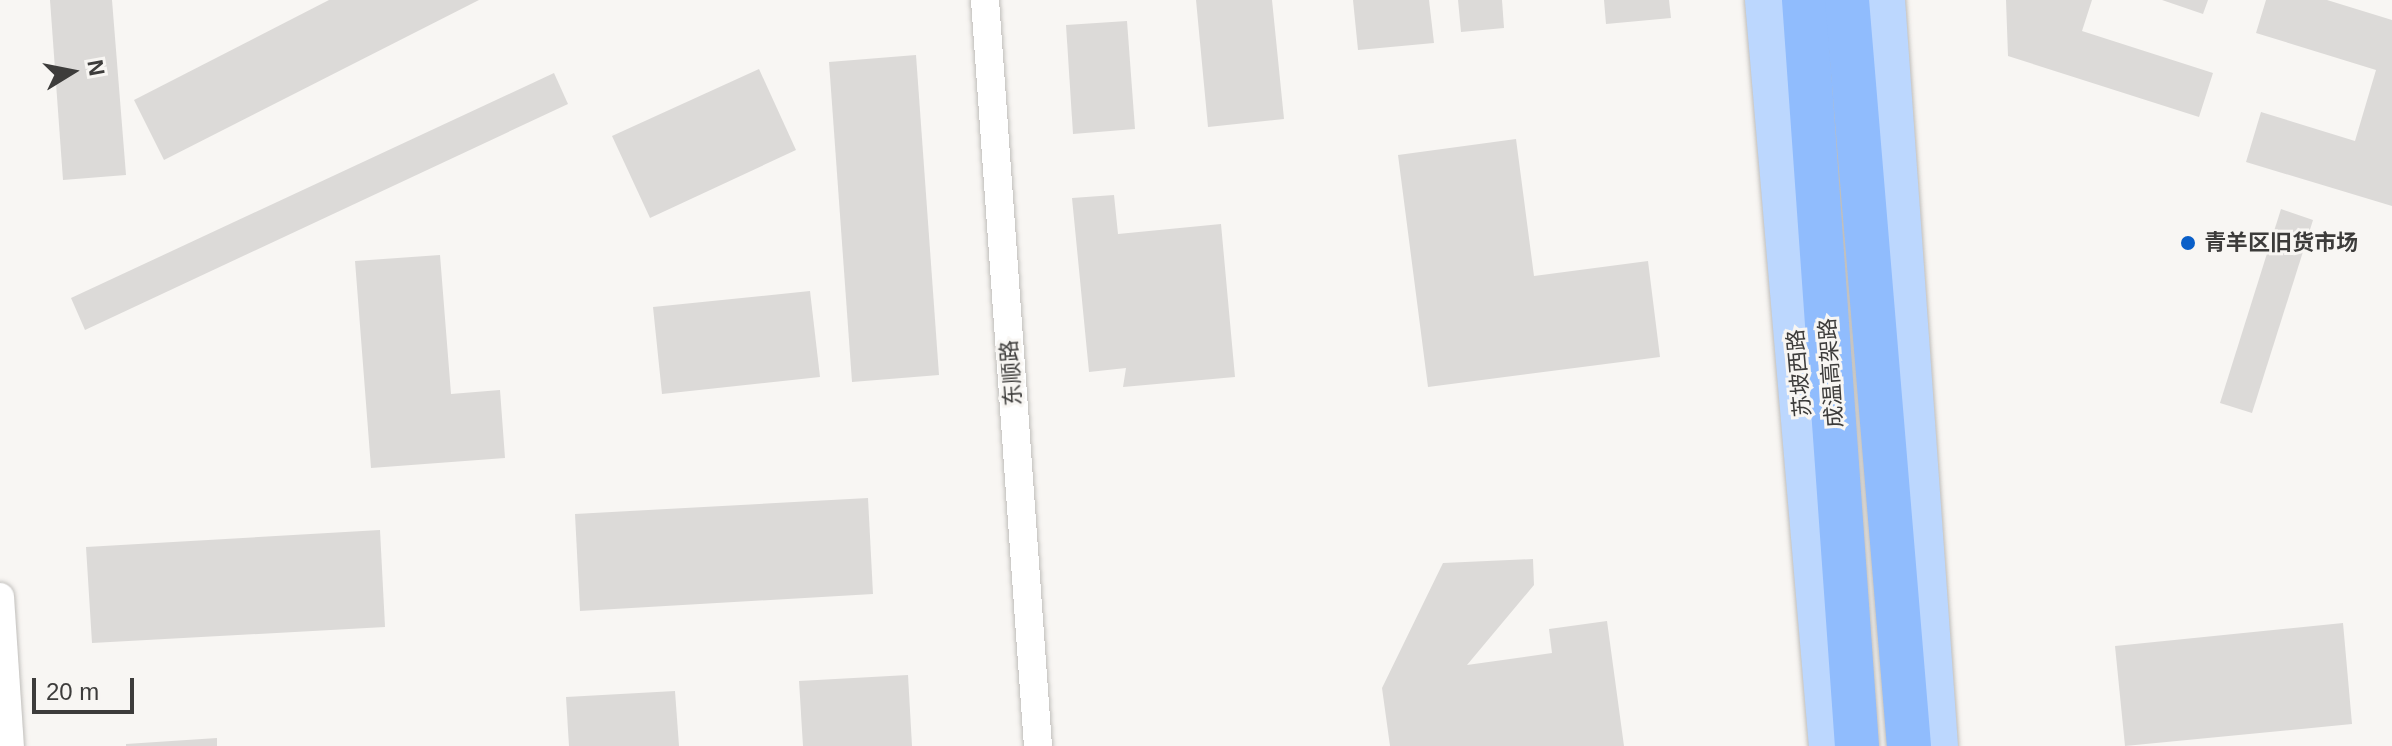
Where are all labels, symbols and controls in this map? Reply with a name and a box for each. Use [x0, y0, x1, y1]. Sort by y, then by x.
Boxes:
north arrow [32, 32, 112, 112]
text: N [82, 58, 110, 78]
place label: 青羊区旧货市场 [2204, 230, 2358, 256]
marker: 青羊区旧货市场 [2179, 234, 2197, 252]
street label: 成温高架路 [1814, 317, 1848, 429]
street label: 苏坡西路 [1782, 328, 1816, 418]
street label: 东顺路 [996, 339, 1026, 407]
scale bar [36, 662, 138, 712]
text: 20 m [46, 678, 99, 705]

